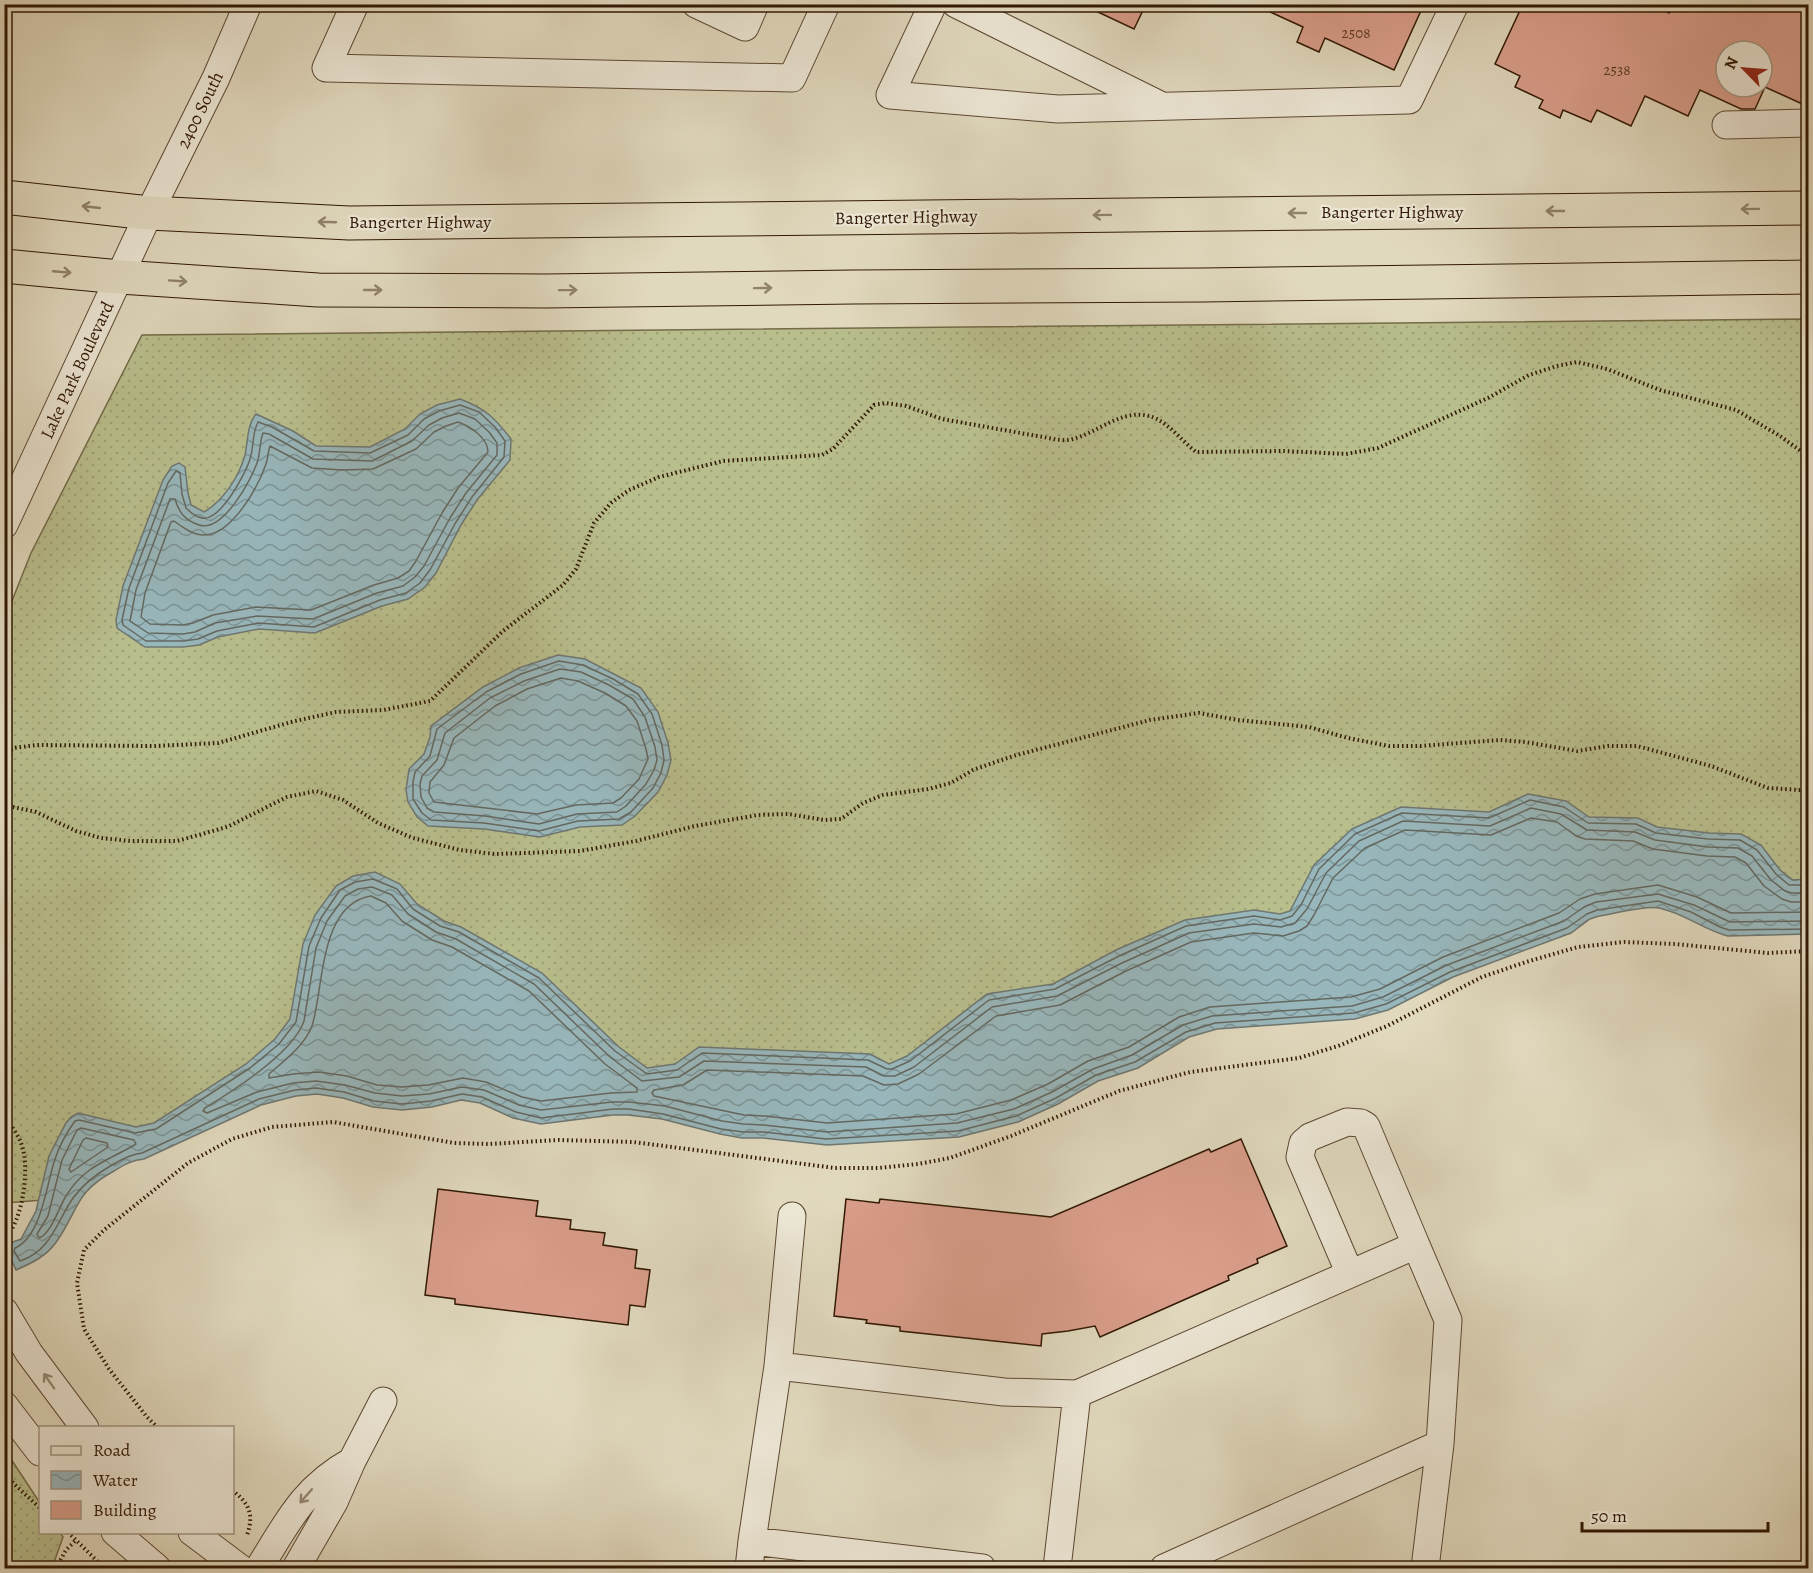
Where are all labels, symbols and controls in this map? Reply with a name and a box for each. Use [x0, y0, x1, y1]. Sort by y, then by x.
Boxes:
house number: 2508 [1342, 23, 1370, 43]
north arrow [1714, 39, 1774, 99]
text: N [1719, 53, 1744, 73]
house number: 2538 [1603, 60, 1631, 80]
street label: 2400 South [171, 67, 229, 153]
street label: Bangerter Highway [1321, 200, 1464, 224]
one-way arrow [82, 201, 102, 212]
one-way arrow [1741, 203, 1761, 214]
street label: Bangerter Highway [834, 204, 979, 230]
one-way arrow [1546, 205, 1566, 216]
one-way arrow [1288, 207, 1308, 219]
one-way arrow [1093, 209, 1113, 221]
street label: Bangerter Highway [349, 210, 492, 234]
one-way arrow [318, 216, 338, 228]
one-way arrow [52, 267, 72, 278]
one-way arrow [168, 276, 188, 287]
one-way arrow [753, 282, 773, 294]
one-way arrow [363, 284, 383, 296]
one-way arrow [558, 285, 578, 296]
street label: Lake Park Boulevard [35, 297, 120, 443]
one-way arrow [43, 1374, 55, 1390]
legend [39, 1426, 234, 1534]
text: Road [93, 1438, 131, 1462]
text: Water [92, 1468, 138, 1492]
one-way arrow [299, 1488, 313, 1503]
scale bar [1582, 1495, 1768, 1533]
text: Building [93, 1498, 157, 1522]
text: 50 m [1591, 1504, 1627, 1528]

